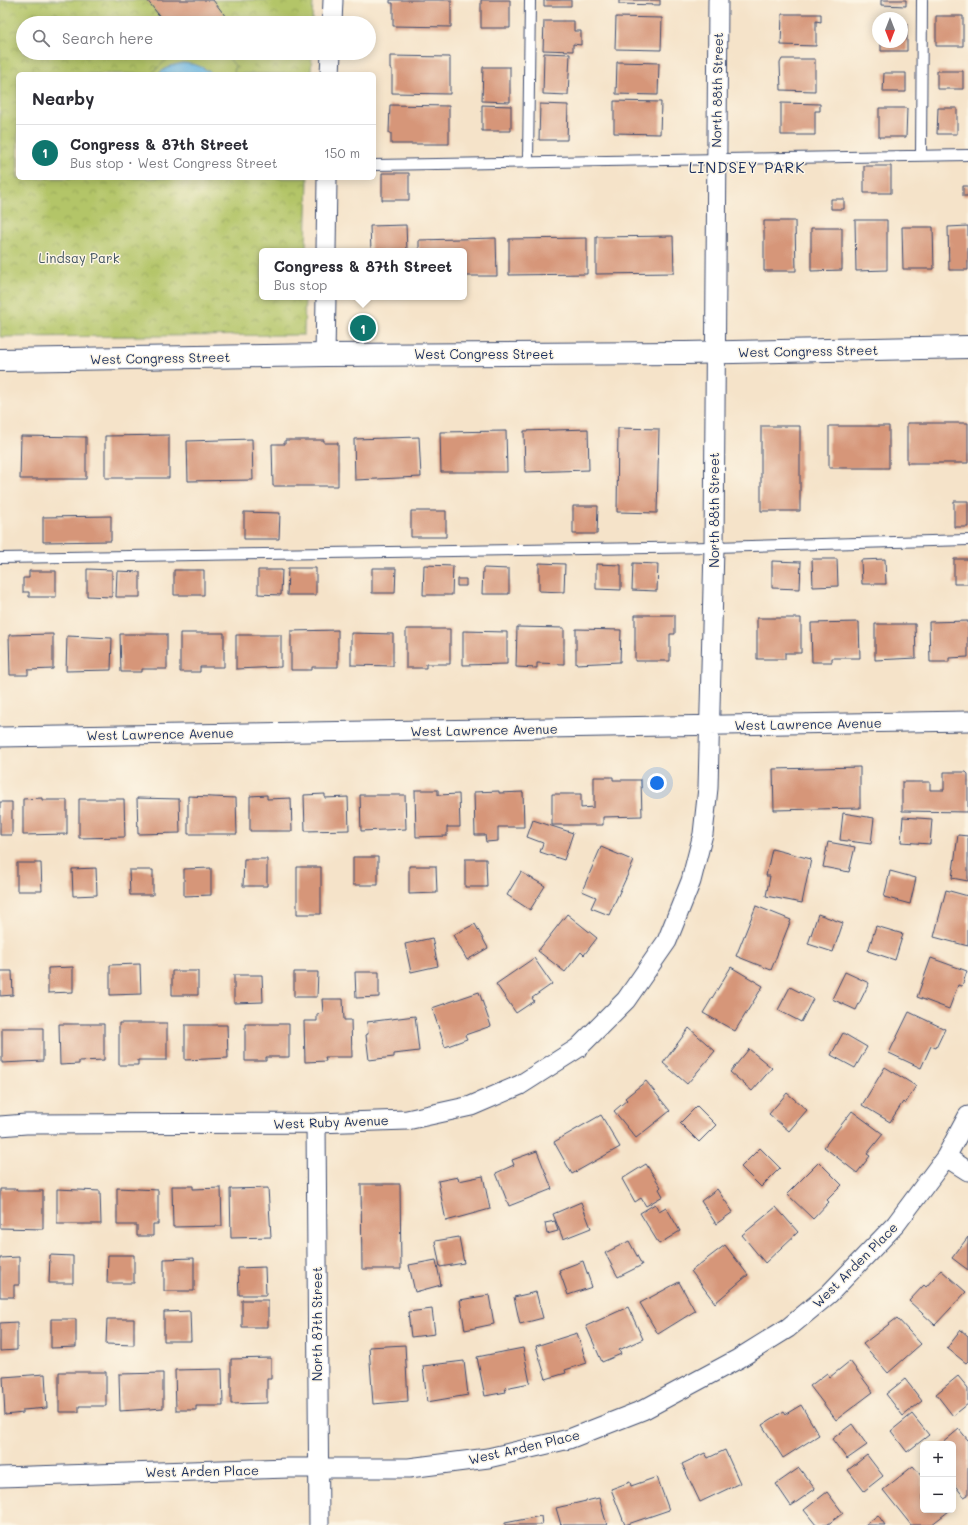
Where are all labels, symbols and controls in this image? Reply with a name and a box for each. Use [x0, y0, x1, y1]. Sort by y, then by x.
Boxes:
north arrow [872, 12, 908, 48]
search box [16, 16, 376, 60]
icon: search [30, 27, 52, 49]
text: Search here [62, 28, 153, 48]
street label: North 88th Street [707, 32, 726, 148]
text: Nearby [32, 87, 94, 109]
text: Congress & 87th Street [70, 134, 249, 154]
text: 1 [42, 144, 48, 161]
text: 150 m [324, 144, 360, 161]
text: Bus stop · West Congress Street [70, 154, 278, 171]
district label: LINDSEY PARK [689, 157, 805, 177]
popup [259, 248, 467, 300]
park label: Lindsay Park [38, 249, 120, 266]
text: Congress & 87th Street [274, 256, 452, 276]
text: Bus stop [274, 276, 327, 293]
pin: 1 [350, 313, 376, 343]
street label: West Congress Street [738, 341, 878, 360]
street label: West Congress Street [414, 345, 554, 362]
street label: West Congress Street [90, 348, 230, 367]
street label: North 88th Street [705, 452, 722, 568]
street label: West Lawrence Avenue [734, 714, 882, 733]
street label: West Lawrence Avenue [410, 720, 558, 739]
street label: West Lawrence Avenue [86, 724, 234, 743]
your location [647, 773, 667, 793]
street label: West Ruby Avenue [273, 1111, 389, 1132]
street label: West Arden Place [808, 1218, 901, 1311]
street label: North 87th Street [308, 1266, 325, 1381]
street label: West Arden Place [467, 1425, 581, 1468]
map controls [920, 1441, 956, 1513]
button: + [920, 1441, 956, 1477]
street label: West Arden Place [145, 1461, 259, 1480]
button: − [920, 1477, 956, 1513]

